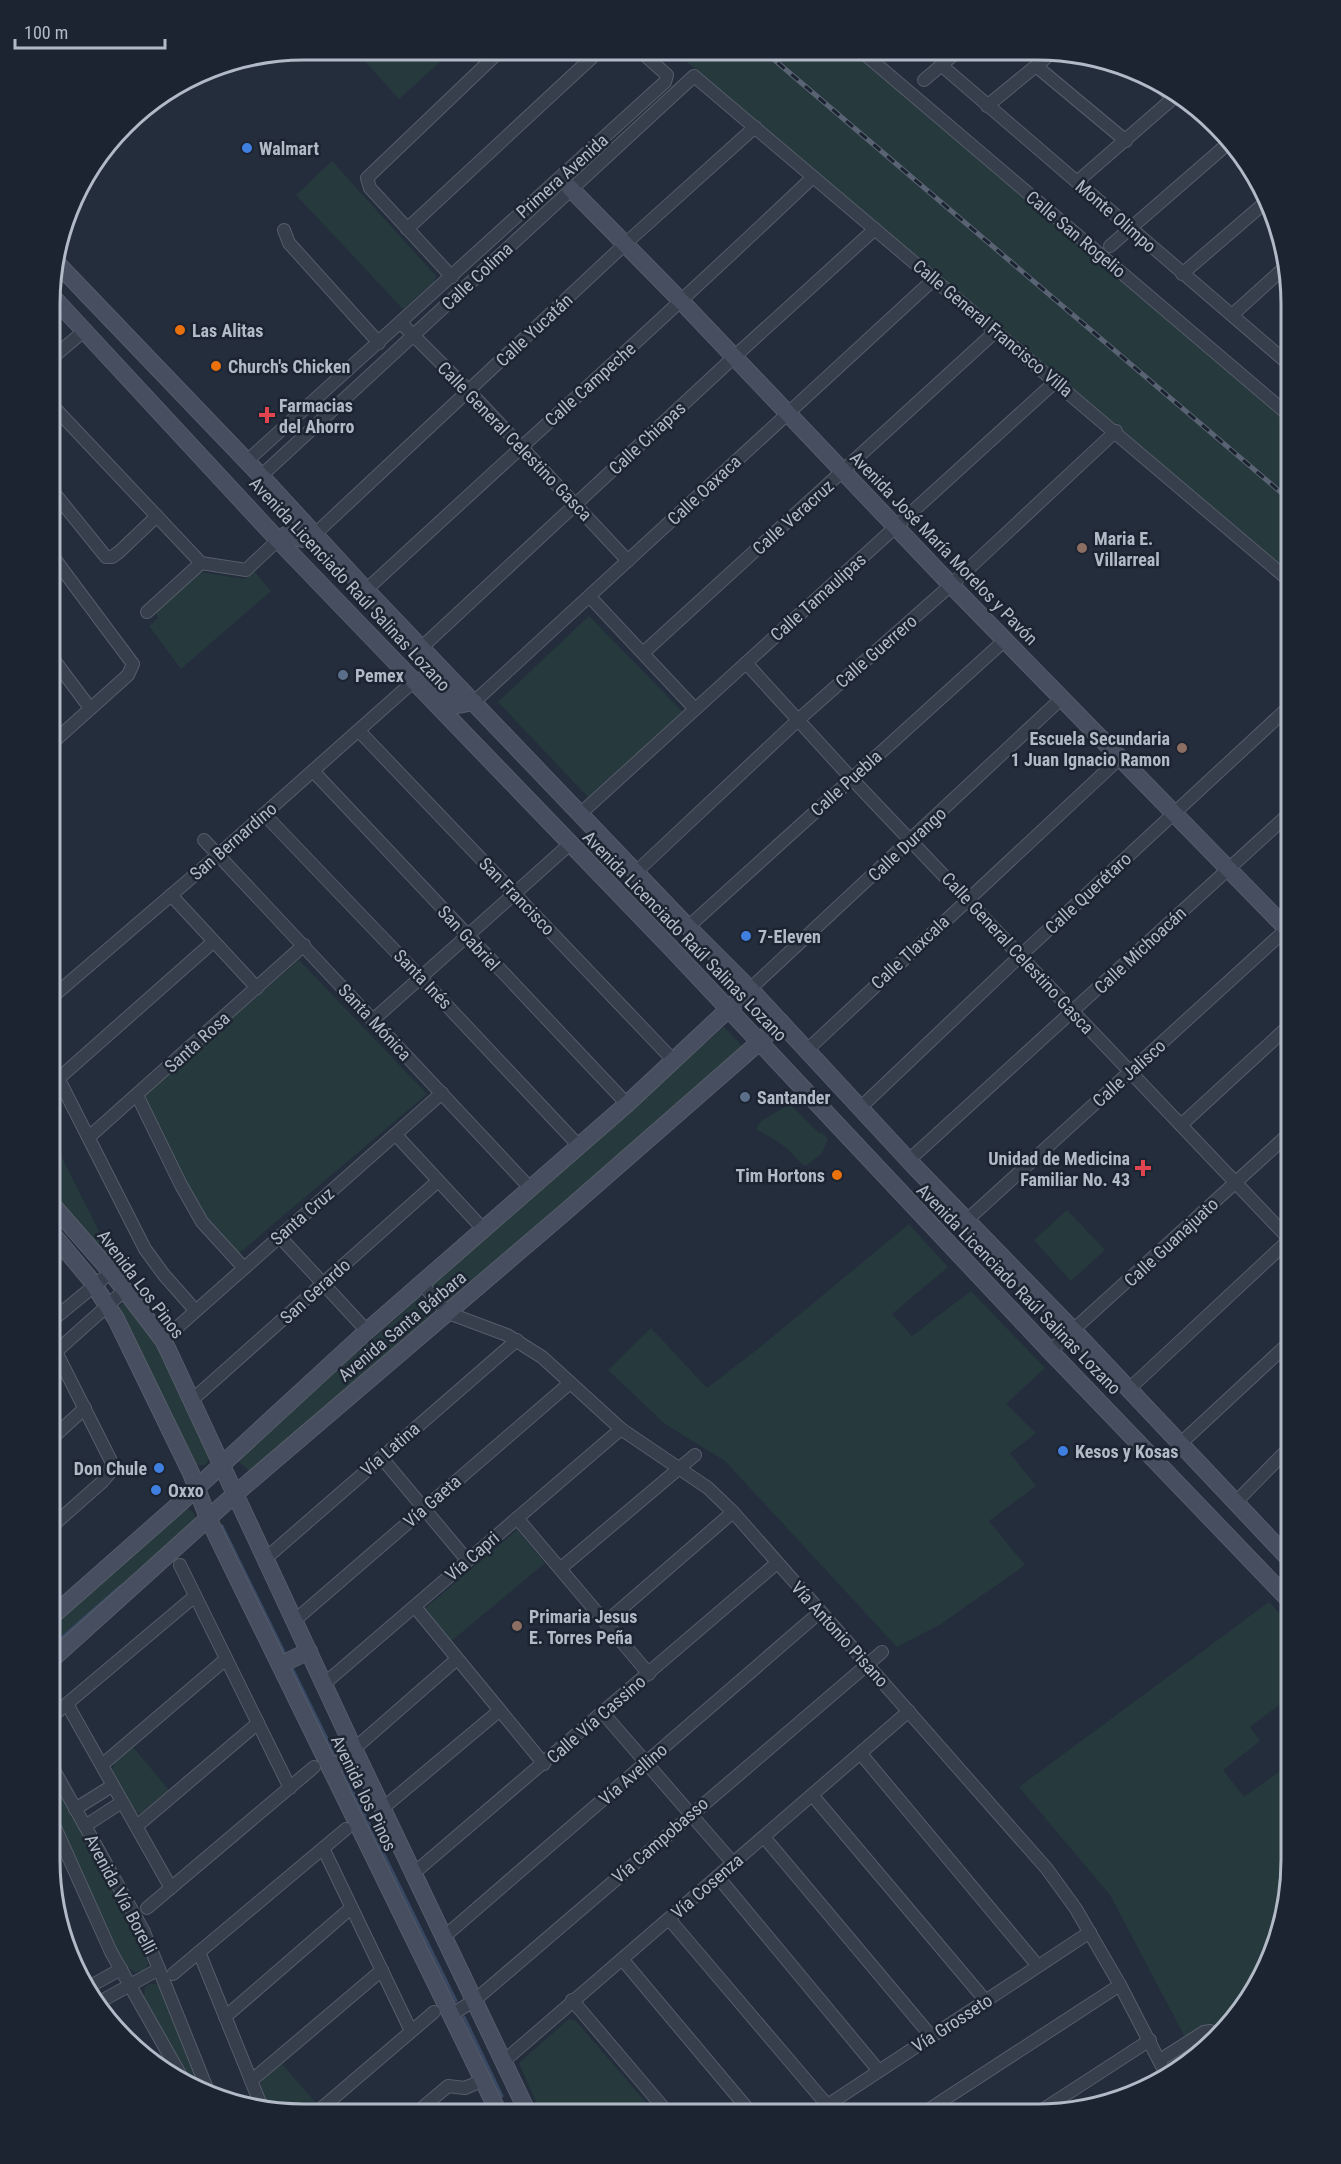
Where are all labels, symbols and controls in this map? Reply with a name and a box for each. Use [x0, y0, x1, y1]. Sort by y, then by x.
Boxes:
scale bar [15, 12, 165, 50]
text: 100 m [24, 22, 68, 43]
street label: Primera Avenida [512, 129, 612, 223]
place label: Walmart [259, 138, 319, 159]
marker: Walmart [240, 141, 254, 155]
street label: Monte Olimpo [1071, 175, 1161, 257]
street label: Calle San Rogelio [1022, 186, 1130, 282]
street label: Calle Colima [437, 238, 517, 314]
street label: Calle General Francisco Villa [909, 255, 1077, 401]
street label: Calle Yucatán [491, 289, 577, 371]
place label: Las Alitas [192, 320, 263, 341]
marker: Las Alitas [173, 323, 187, 337]
street label: Calle Campeche [540, 338, 640, 430]
place label: Church's Chicken [228, 356, 350, 377]
street label: Calle General Celestino Gasca [433, 357, 597, 525]
marker: Church's Chicken [209, 359, 223, 373]
place label: Farmacias del Ahorro [279, 395, 354, 437]
street label: Calle Chiapas [604, 397, 690, 479]
marker: Farmacias del Ahorro [260, 408, 274, 422]
street label: Avenida José María Morelos y Pavón [846, 447, 1042, 649]
street label: Calle Oaxaca [663, 451, 745, 529]
street label: Avenida Licenciado Raúl Salinas Lozano [245, 473, 455, 695]
street label: Calle Veracruz [748, 475, 838, 559]
place label: Maria E. Villarreal [1094, 528, 1160, 570]
marker: Maria E. Villarreal [1075, 541, 1089, 555]
street label: Calle Tamaulipas [766, 549, 870, 645]
street label: Calle Guerrero [831, 610, 921, 692]
place label: Pemex [355, 665, 404, 686]
marker: Pemex [336, 668, 350, 682]
place label: Escuela Secundaria 1 Juan Ignacio Ramon [1011, 728, 1170, 770]
marker: Escuela Secundaria 1 Juan Ignacio Ramon [1175, 741, 1189, 755]
street label: Calle Puebla [806, 746, 886, 820]
street label: San Bernardino [185, 798, 281, 884]
street label: Calle Durango [864, 803, 950, 885]
street label: Avenida Licenciado Raúl Salinas Lozano [579, 826, 791, 1046]
street label: Calle Querétaro [1041, 848, 1135, 938]
street label: San Francisco [475, 853, 559, 939]
street label: Calle General Celestino Gasca [938, 868, 1098, 1038]
street label: San Gabriel [434, 901, 504, 975]
street label: Calle Michoacán [1090, 902, 1190, 998]
street label: Calle Tlaxcala [867, 911, 953, 993]
place label: 7-Eleven [758, 926, 821, 947]
marker: 7-Eleven [739, 929, 753, 943]
street label: Santa Inés [390, 945, 456, 1013]
street label: Santa Mónica [334, 979, 416, 1065]
street label: Santa Rosa [160, 1007, 234, 1077]
street label: Calle Jalisco [1088, 1035, 1170, 1111]
place label: Santander [757, 1087, 830, 1108]
marker: Santander [738, 1090, 752, 1104]
place label: Unidad de Medicina Familiar No. 43 [988, 1148, 1130, 1190]
marker: Unidad de Medicina Familiar No. 43 [1134, 1159, 1152, 1177]
place label: Tim Hortons [736, 1165, 825, 1186]
marker: Tim Hortons [830, 1168, 844, 1182]
street label: Avenida Licenciado Raúl Salinas Lozano [913, 1179, 1125, 1399]
street label: Santa Cruz [266, 1183, 338, 1249]
street label: Calle Guanajuato [1120, 1193, 1222, 1291]
street label: Avenida Los Pinos [93, 1226, 189, 1342]
street label: San Gerardo [276, 1254, 354, 1328]
street label: Avenida Santa Bárbara [334, 1266, 470, 1386]
street label: Vía Latina [356, 1418, 424, 1480]
place label: Kesos y Kosas [1075, 1441, 1178, 1462]
marker: Kesos y Kosas [1056, 1444, 1070, 1458]
place label: Don Chule [74, 1458, 147, 1479]
marker: Don Chule [152, 1461, 166, 1475]
street label: Vía Gaeta [399, 1471, 465, 1531]
place label: Oxxo [168, 1480, 204, 1501]
marker: Oxxo [149, 1483, 163, 1497]
street label: Vía Capri [441, 1527, 503, 1585]
street label: Vía Antonio Pisano [787, 1577, 893, 1691]
place label: Primaria Jesus E. Torres Peña [529, 1606, 637, 1648]
marker: Primaria Jesus E. Torres Peña [510, 1619, 524, 1633]
street label: Calle Vía Cassino [542, 1670, 650, 1768]
street label: Avenida los Pinos [327, 1732, 401, 1854]
street label: Vía Avellino [595, 1739, 671, 1809]
street label: Vía Campobasso [608, 1793, 712, 1887]
street label: Avenida Vía Borelli [81, 1831, 161, 1957]
street label: Vía Cosenza [667, 1849, 747, 1923]
street label: Vía Grosseto [908, 1989, 996, 2057]

